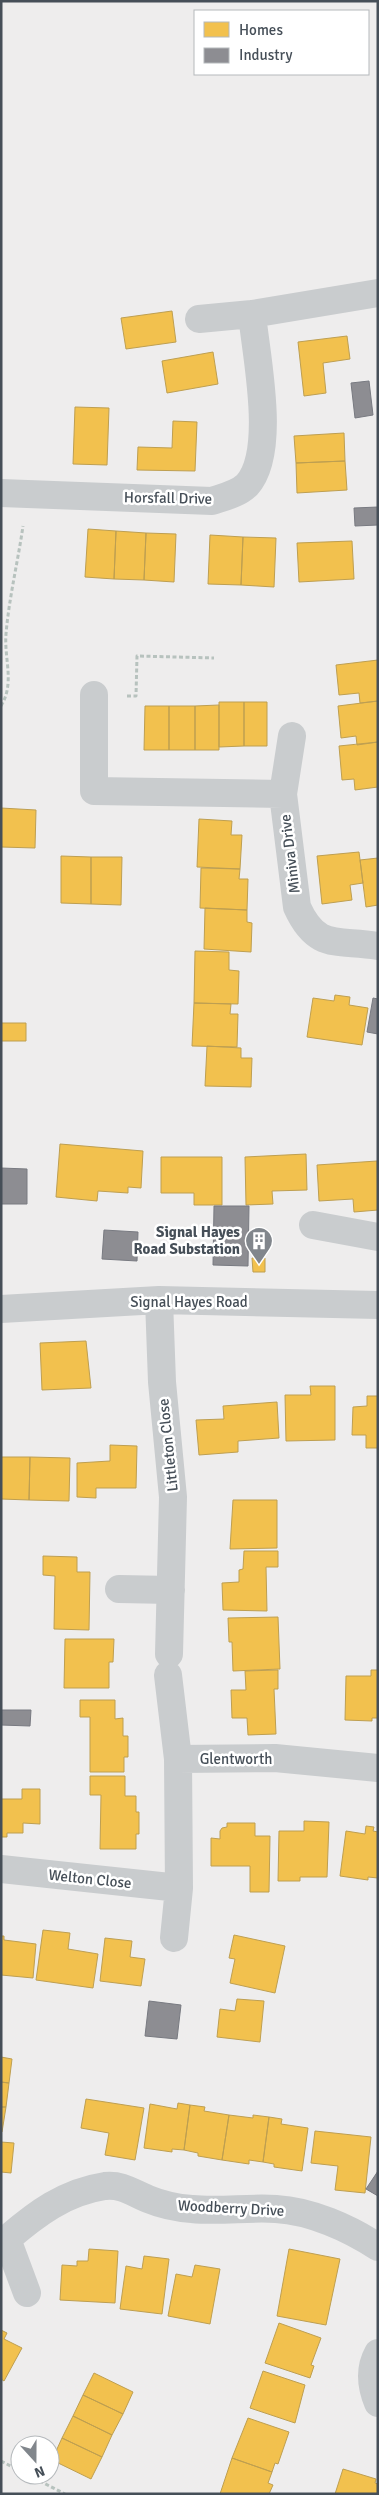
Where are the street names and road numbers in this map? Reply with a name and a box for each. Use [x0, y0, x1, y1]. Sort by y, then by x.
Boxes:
street label: Horsfall Drive [124, 488, 212, 508]
street label: Miniva Drive [276, 813, 304, 895]
street label: Signal Hayes Road [130, 1293, 248, 1311]
street label: Littleton Close [154, 1398, 182, 1492]
street label: Glentworth [200, 1750, 272, 1768]
street label: Welton Close [48, 1866, 132, 1892]
street label: Woodberry Drive [177, 2196, 285, 2220]

